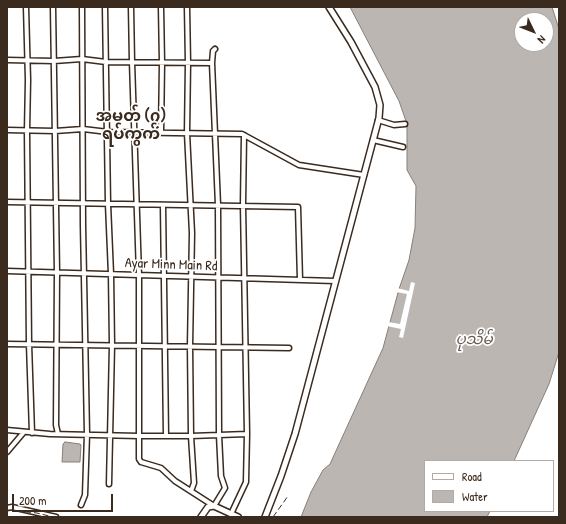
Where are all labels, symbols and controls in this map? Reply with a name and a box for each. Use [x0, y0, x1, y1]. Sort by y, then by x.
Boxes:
north arrow [514, 12, 554, 52]
text: N [535, 33, 549, 46]
district label: အမှတ် (၇) ရပ်ကွက် [96, 107, 166, 145]
street label: Ayar Minn Main Rd [124, 255, 218, 275]
water label: ပုသိမ် [455, 331, 493, 349]
legend [424, 460, 554, 512]
text: Road [462, 468, 482, 485]
scale bar [14, 486, 115, 512]
text: Water [462, 488, 488, 505]
text: 200 m [19, 492, 46, 509]

